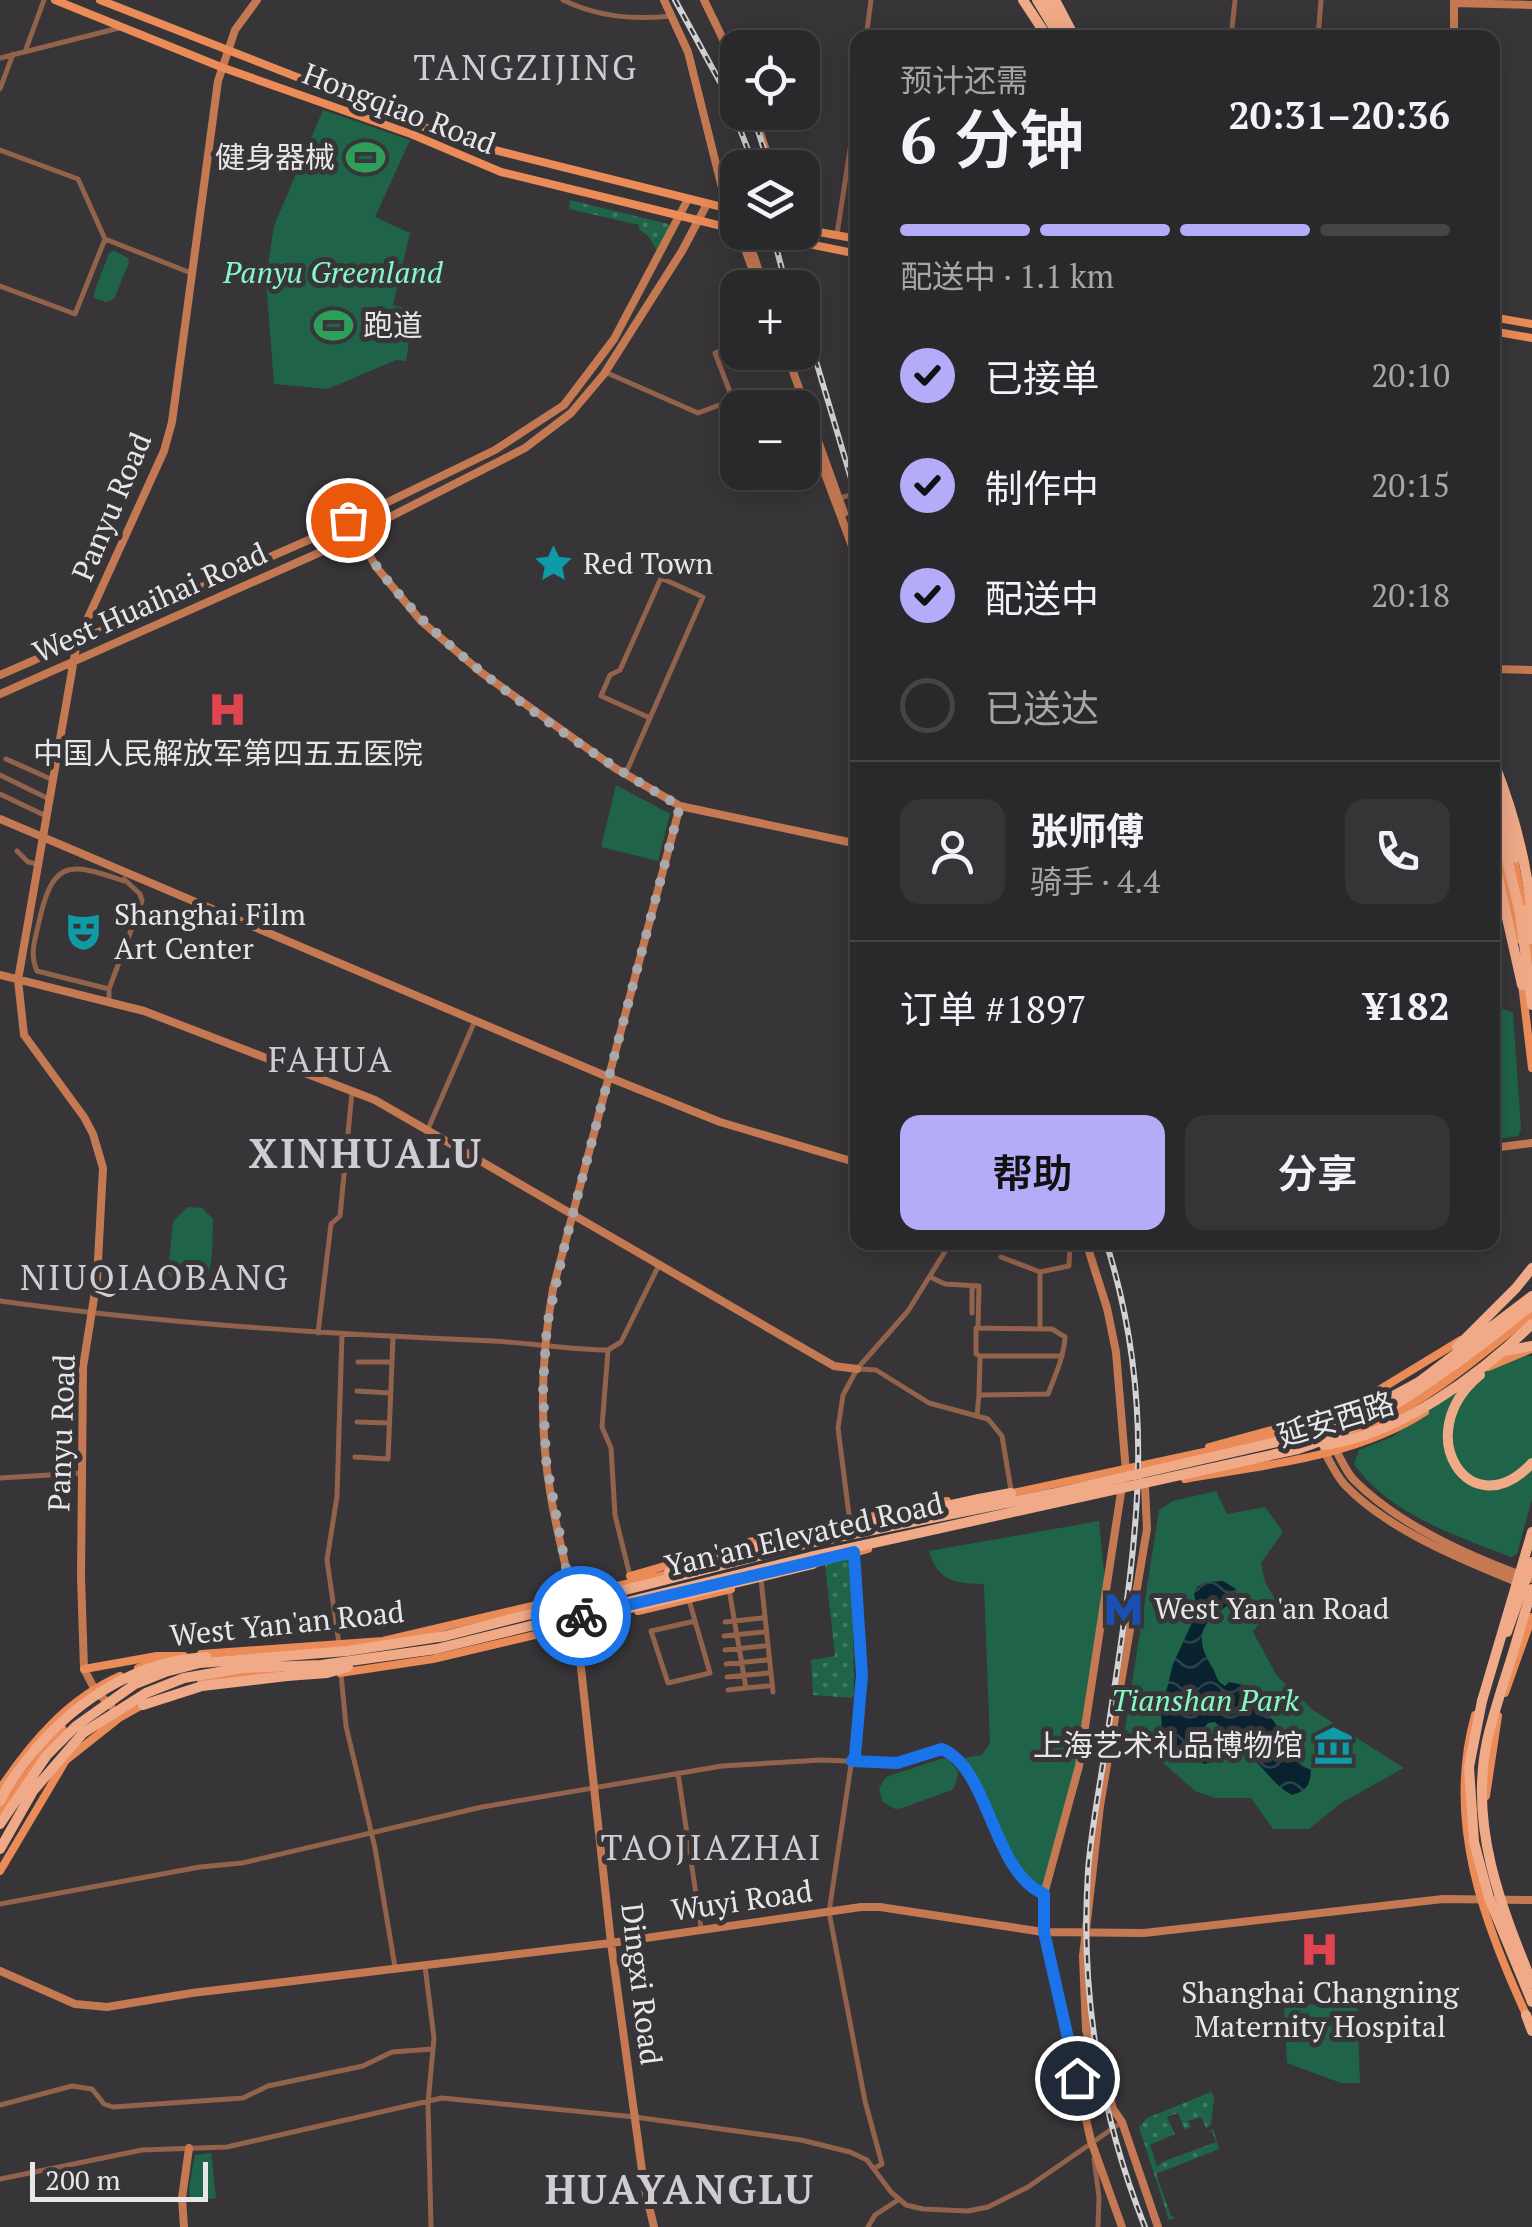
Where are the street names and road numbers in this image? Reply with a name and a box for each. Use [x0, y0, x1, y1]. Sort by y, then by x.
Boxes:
street label: Hongqiao Road [297, 53, 502, 163]
street label: Panyu Road [62, 426, 160, 587]
street label: West Huaihai Road [26, 533, 273, 672]
street label: Panyu Road [38, 1354, 84, 1512]
street label: 延安西路 [1272, 1382, 1399, 1456]
street label: Yan'an Elevated Road [661, 1483, 947, 1586]
street label: West Yan'an Road [168, 1591, 406, 1655]
street label: Wuyi Road [669, 1870, 815, 1930]
street label: Dingxi Road [612, 1901, 672, 2067]

